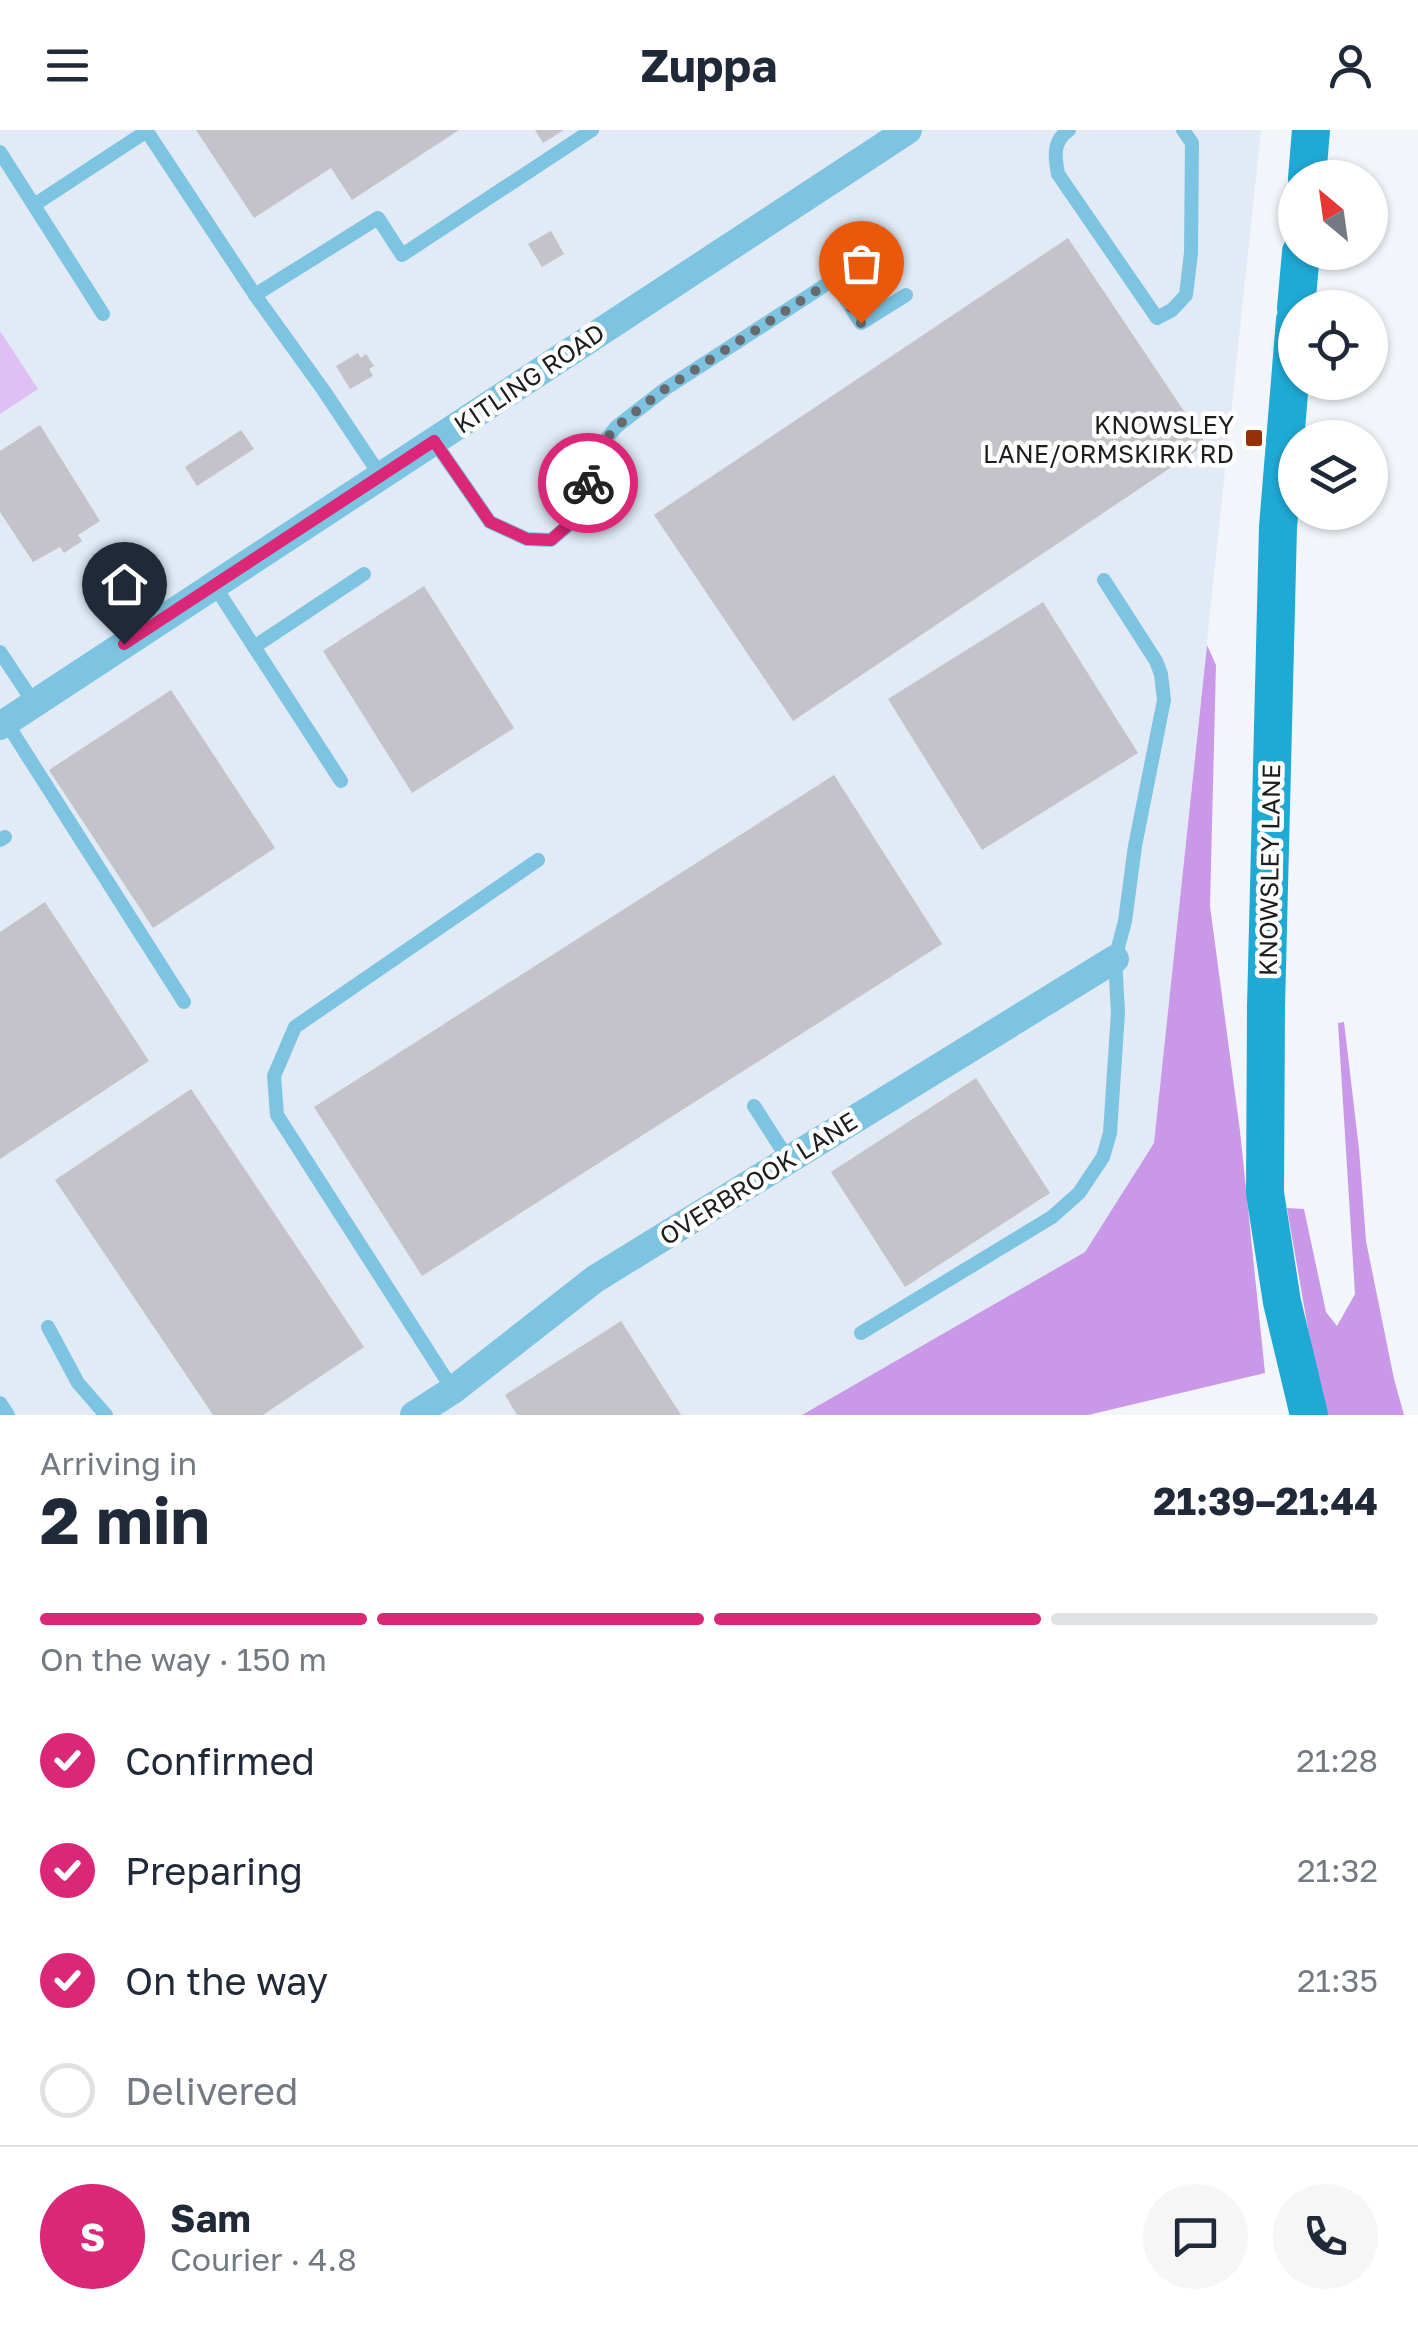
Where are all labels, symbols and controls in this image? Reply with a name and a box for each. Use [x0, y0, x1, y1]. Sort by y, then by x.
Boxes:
icon: menu [40, 38, 95, 93]
text: Zuppa [641, 38, 777, 92]
icon: person [1323, 38, 1378, 93]
north arrow [1278, 160, 1388, 270]
map controls [1278, 160, 1388, 530]
pin [819, 221, 904, 324]
icon: bag [834, 236, 889, 291]
button: locate [1278, 290, 1388, 400]
street label: KITLING ROAD [448, 316, 610, 440]
place label: KNOWSLEY LANE/ORMSKIRK RD [983, 409, 1234, 469]
button: layers [1278, 420, 1388, 530]
marker: KNOWSLEY LANE/ORMSKIRK RD [1243, 427, 1265, 449]
courier [538, 433, 638, 533]
icon: bike [561, 456, 616, 511]
pin [82, 542, 167, 645]
icon: home [97, 557, 152, 612]
street label: KNOWSLEY LANE [1252, 764, 1286, 976]
street label: OVERBROOK LANE [653, 1105, 863, 1251]
text: Arriving in [40, 1444, 197, 1482]
text: 21:39–21:44 [1153, 1478, 1378, 1523]
text: 2 min [40, 1480, 210, 1558]
text: On the way · 150 m [40, 1640, 327, 1678]
icon: check [40, 1733, 95, 1788]
text: Confirmed [125, 1738, 315, 1783]
text: 21:28 [1296, 1741, 1378, 1779]
icon: check [40, 1843, 95, 1898]
text: Preparing [125, 1848, 303, 1893]
text: 21:32 [1297, 1851, 1378, 1889]
icon: check [40, 1953, 95, 2008]
text: On the way [125, 1958, 328, 2003]
text: 21:35 [1297, 1961, 1378, 1999]
text: Delivered [125, 2068, 298, 2113]
button: chat [1143, 2184, 1248, 2289]
button: phone [1273, 2184, 1378, 2289]
text: Sam [170, 2195, 251, 2240]
text: S [80, 2214, 105, 2259]
text: Courier · 4.8 [170, 2240, 357, 2278]

